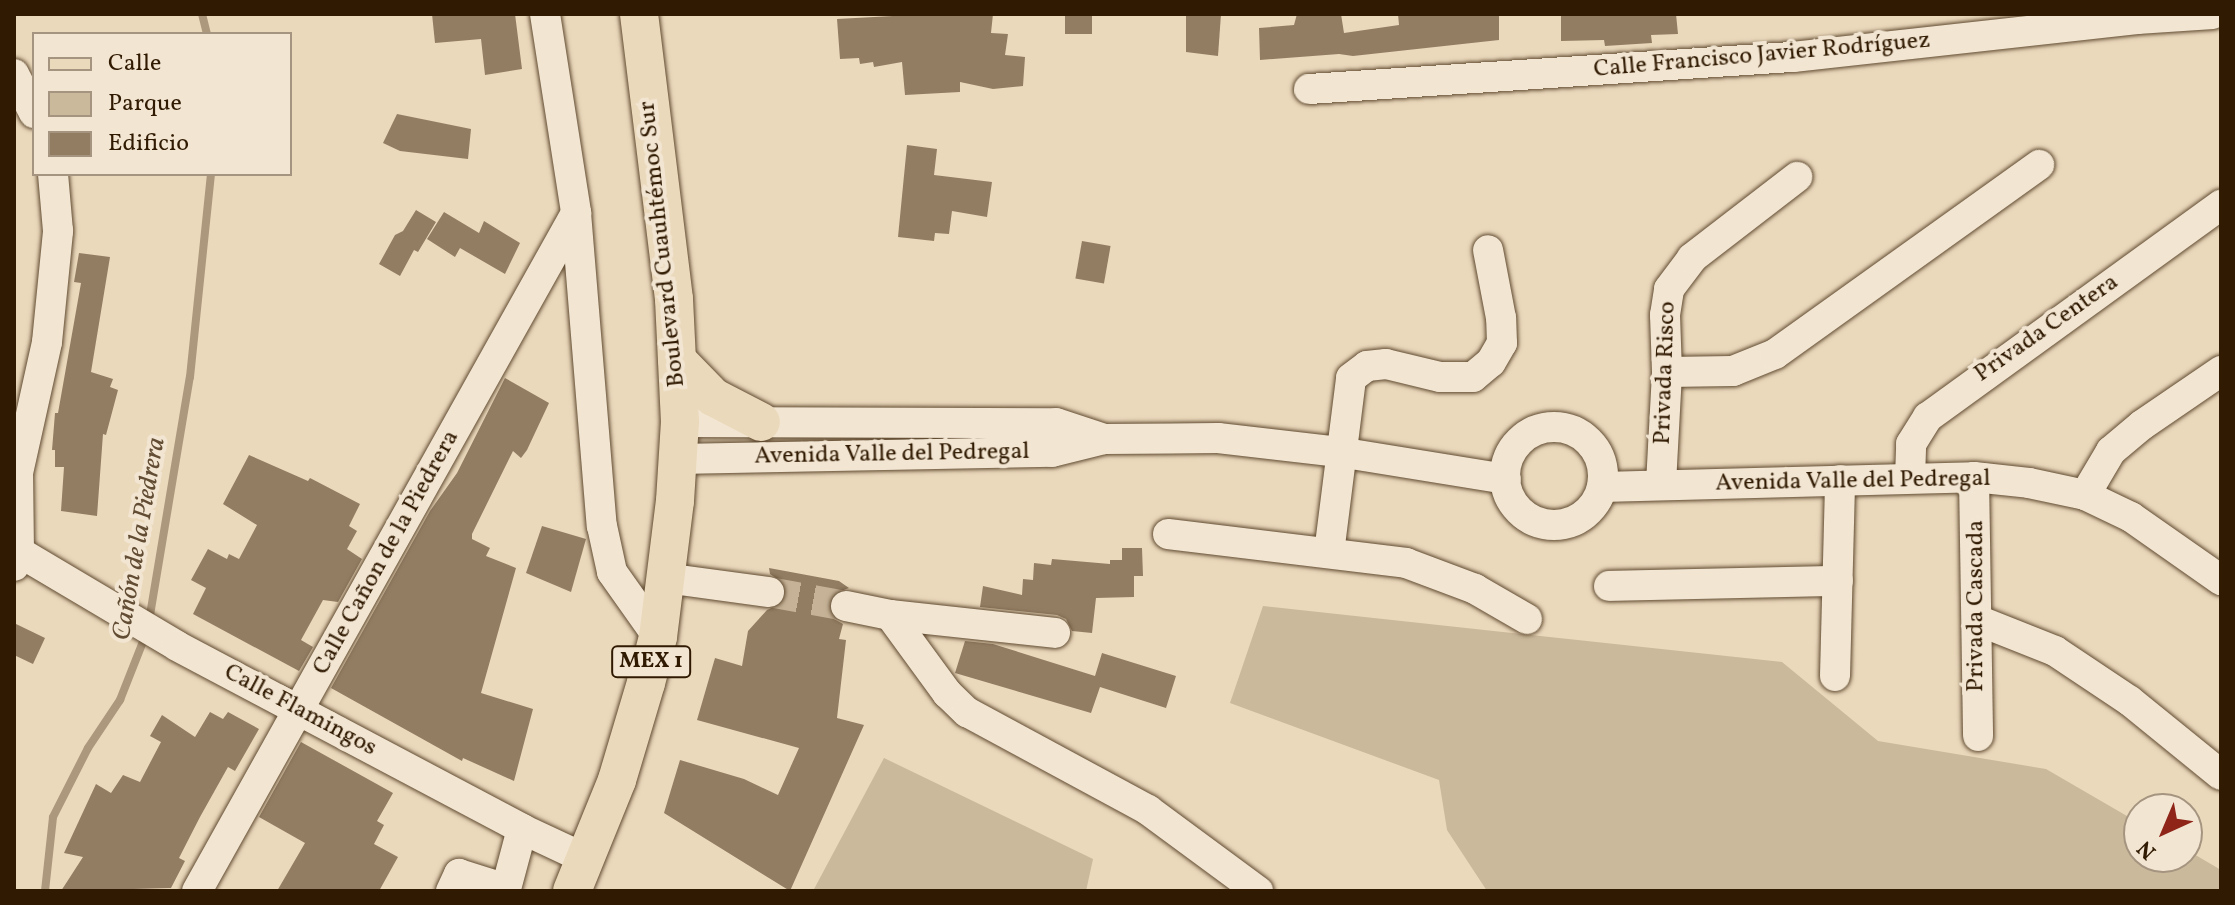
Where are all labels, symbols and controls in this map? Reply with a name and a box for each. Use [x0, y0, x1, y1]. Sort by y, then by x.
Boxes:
street label: Calle Francisco Javier Rodríguez [1593, 27, 1931, 85]
legend [32, 32, 292, 176]
text: Calle [108, 47, 161, 81]
text: Parque [108, 87, 182, 121]
street label: Boulevard Cuauhtémoc Sur [634, 100, 692, 388]
text: Edificio [108, 127, 189, 161]
street label: Privada Centera [1969, 269, 2125, 389]
street label: Privada Risco [1649, 301, 1683, 445]
street label: Calle Cañon de la Piedrera [308, 426, 466, 680]
water label: Cañón de la Piedrera [107, 435, 173, 643]
street label: Avenida Valle del Pedregal [754, 438, 1030, 472]
street label: Avenida Valle del Pedregal [1715, 465, 1991, 499]
street label: Privada Cascada [1963, 520, 1991, 692]
road number: MEX 1 [611, 644, 691, 680]
street label: Calle Flamingos [219, 659, 381, 763]
north arrow [2123, 793, 2203, 873]
text: N [2131, 832, 2164, 866]

